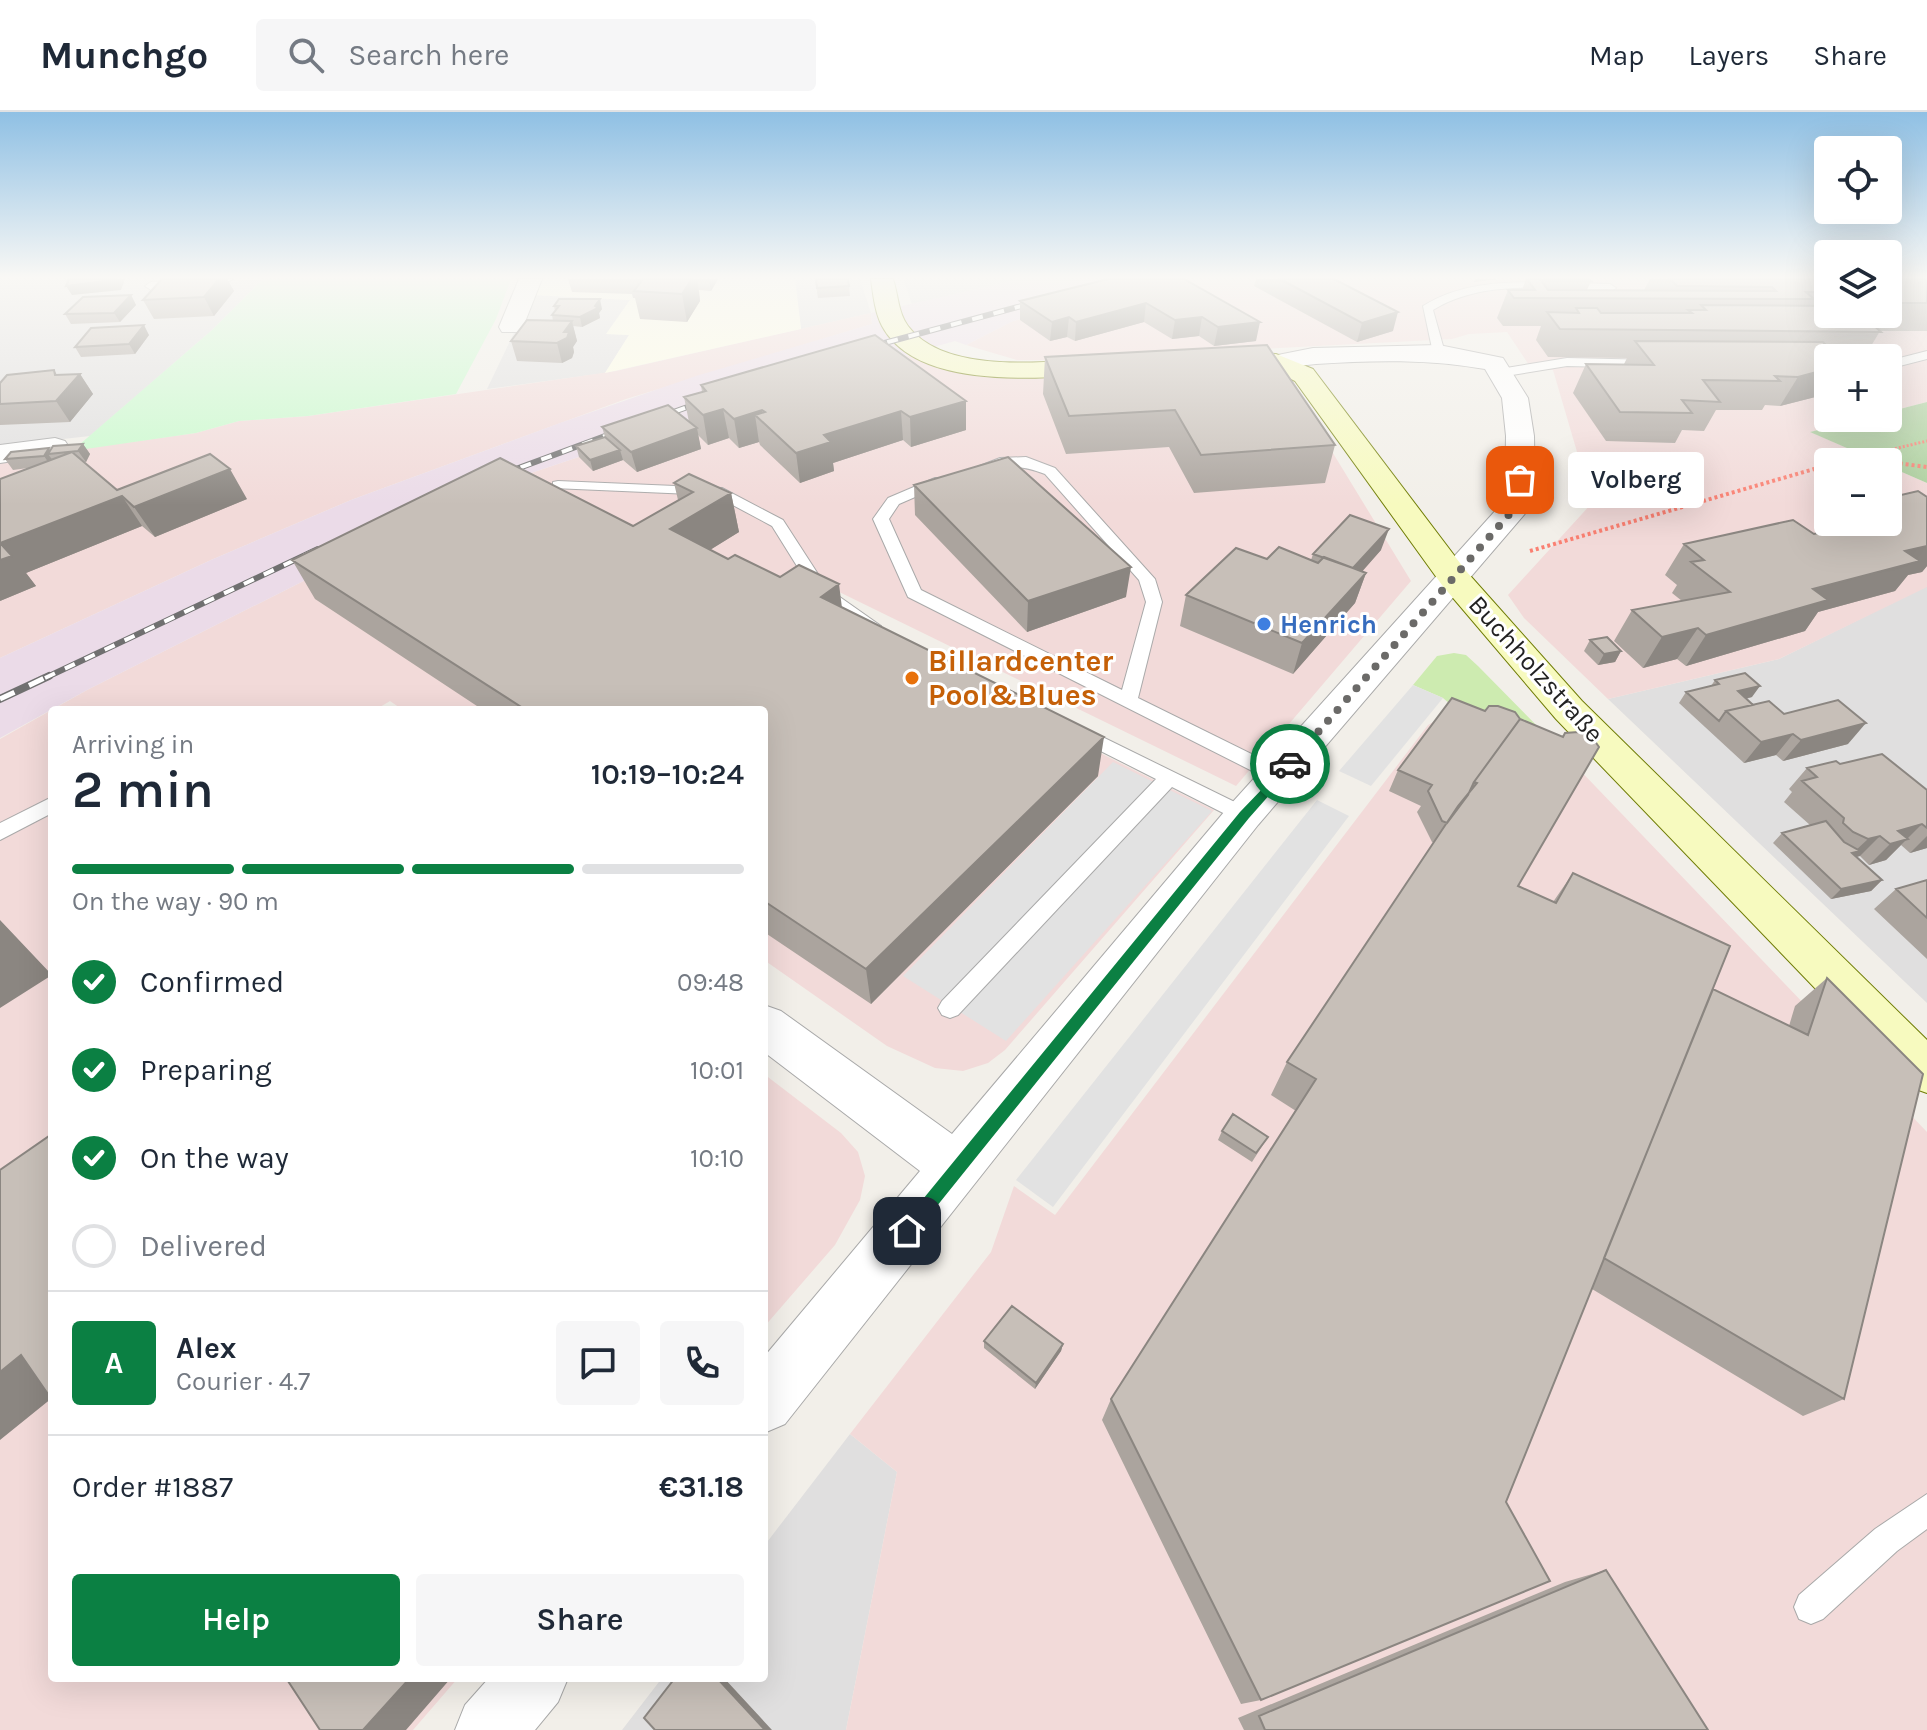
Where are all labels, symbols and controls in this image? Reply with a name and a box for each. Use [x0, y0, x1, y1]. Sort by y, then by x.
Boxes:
search box [256, 19, 816, 91]
text: Munchgo [40, 33, 208, 78]
icon: search [284, 33, 328, 77]
text: Search here [348, 37, 510, 73]
text: Map [1589, 39, 1644, 72]
text: Layers [1688, 39, 1769, 72]
text: Share [1813, 39, 1887, 72]
map controls [1814, 136, 1902, 536]
button: locate [1814, 136, 1902, 224]
button: layers [1814, 240, 1902, 328]
button: + [1814, 344, 1902, 432]
pin [1486, 446, 1554, 514]
button: − [1814, 448, 1902, 536]
callout: Volberg [1568, 452, 1704, 508]
icon: bag [1498, 458, 1542, 502]
text: Volberg [1591, 464, 1681, 495]
street label: Buchholzstraße [1462, 589, 1610, 749]
place label: Henrich [1280, 609, 1377, 640]
marker: Henrich [1255, 615, 1273, 633]
place label: Billardcenter Pool&Blues [928, 643, 1114, 713]
marker: Billardcenter Pool&Blues [903, 669, 921, 687]
courier [1250, 724, 1330, 804]
text: Arriving in [72, 729, 194, 760]
icon: car [1268, 742, 1312, 786]
text: 10:19–10:24 [591, 756, 744, 792]
text: 2 min [72, 759, 214, 820]
text: On the way · 90 m [72, 886, 279, 917]
icon: check [72, 960, 116, 1004]
text: Confirmed [140, 964, 284, 1000]
text: 09:48 [677, 967, 744, 998]
icon: check [72, 1048, 116, 1092]
text: Preparing [140, 1052, 272, 1088]
text: 10:01 [690, 1055, 744, 1086]
icon: check [72, 1136, 116, 1180]
text: On the way [140, 1140, 289, 1176]
text: 10:10 [690, 1143, 744, 1174]
pin [873, 1197, 941, 1265]
icon: home [885, 1209, 929, 1253]
text: Delivered [140, 1228, 267, 1264]
button: chat [556, 1321, 640, 1405]
button: phone [660, 1321, 744, 1405]
text: Alex [176, 1330, 236, 1366]
text: A [105, 1345, 123, 1381]
text: Courier · 4.7 [176, 1366, 310, 1397]
text: Order #1887 [72, 1469, 233, 1505]
text: €31.18 [659, 1469, 744, 1505]
button: Help [72, 1574, 400, 1666]
button: Share [416, 1574, 744, 1666]

